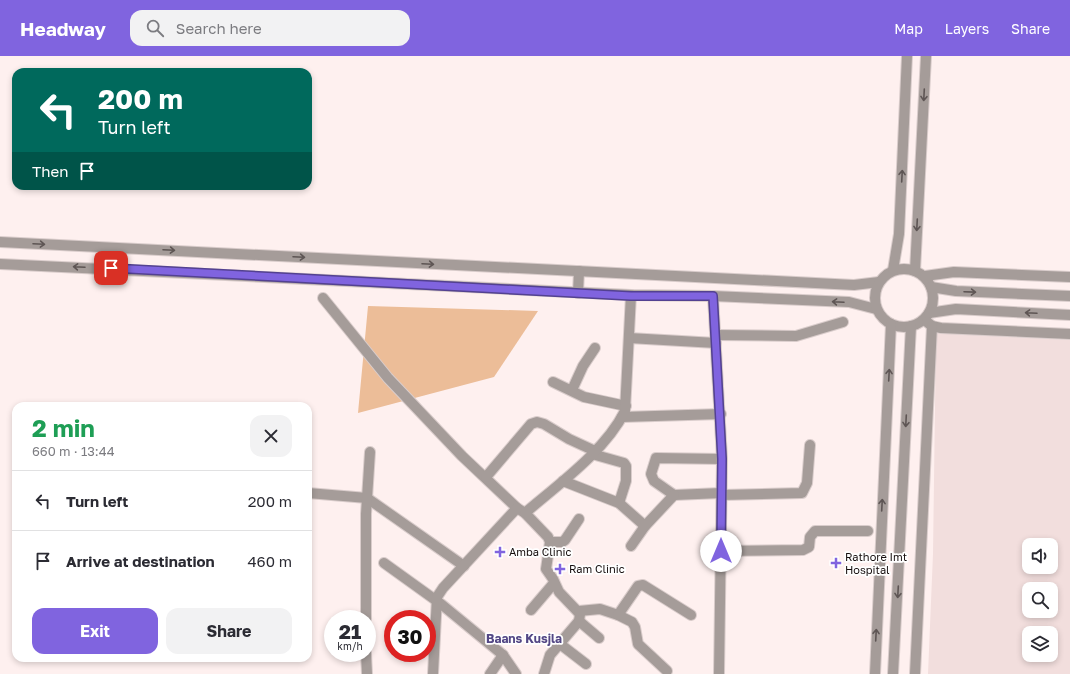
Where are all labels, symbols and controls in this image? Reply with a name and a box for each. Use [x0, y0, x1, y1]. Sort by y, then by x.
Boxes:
search box [130, 10, 410, 46]
text: Headway [20, 17, 106, 40]
icon: search [144, 17, 166, 39]
text: Search here [176, 19, 262, 37]
text: Map [894, 20, 923, 37]
text: Layers [945, 20, 989, 37]
text: Share [1011, 20, 1050, 37]
text: 200 m [98, 82, 183, 115]
icon: left [32, 84, 84, 136]
one-way arrow [920, 88, 927, 101]
text: Turn left [98, 116, 171, 138]
icon: arrive [76, 160, 98, 182]
text: Then [32, 162, 68, 180]
one-way arrow [898, 170, 905, 183]
one-way arrow [913, 218, 921, 231]
one-way arrow [32, 240, 45, 247]
one-way arrow [162, 247, 175, 254]
pin [94, 251, 128, 285]
one-way arrow [292, 253, 305, 261]
icon: arrive [100, 257, 122, 279]
one-way arrow [421, 260, 434, 267]
one-way arrow [73, 263, 86, 271]
one-way arrow [963, 288, 976, 296]
one-way arrow [832, 298, 845, 306]
one-way arrow [1025, 309, 1038, 317]
one-way arrow [885, 369, 892, 382]
text: 2 min [32, 413, 95, 442]
one-way arrow [903, 414, 910, 427]
button: close [250, 415, 292, 457]
text: 660 m · 13:44 [32, 443, 115, 459]
icon: left [32, 490, 54, 512]
text: Turn left [66, 492, 128, 510]
text: 200 m [248, 492, 292, 510]
one-way arrow [879, 499, 886, 512]
position arrow [700, 530, 742, 572]
map controls [1022, 538, 1058, 662]
button: sound [1022, 538, 1058, 574]
place label: Amba Clinic [509, 545, 572, 558]
marker: Amba Clinic [494, 546, 506, 558]
icon: arrive [32, 550, 54, 572]
place label: Rathore Imt Hospital [845, 550, 907, 576]
text: Arrive at destination [66, 552, 215, 570]
text: 460 m [247, 552, 292, 570]
marker: Rathore Imt Hospital [830, 557, 842, 569]
place label: Ram Clinic [569, 562, 625, 575]
marker: Ram Clinic [554, 563, 566, 575]
button: search [1022, 582, 1058, 618]
one-way arrow [894, 585, 901, 598]
button: Exit [32, 608, 158, 654]
button: Share [166, 608, 292, 654]
speed limit sign: 30 [384, 610, 436, 662]
text: 21 [339, 619, 361, 643]
button: layers [1022, 626, 1058, 662]
one-way arrow [873, 629, 880, 642]
district label: Baans Kusjla [486, 631, 562, 646]
text: km/h [337, 640, 363, 652]

